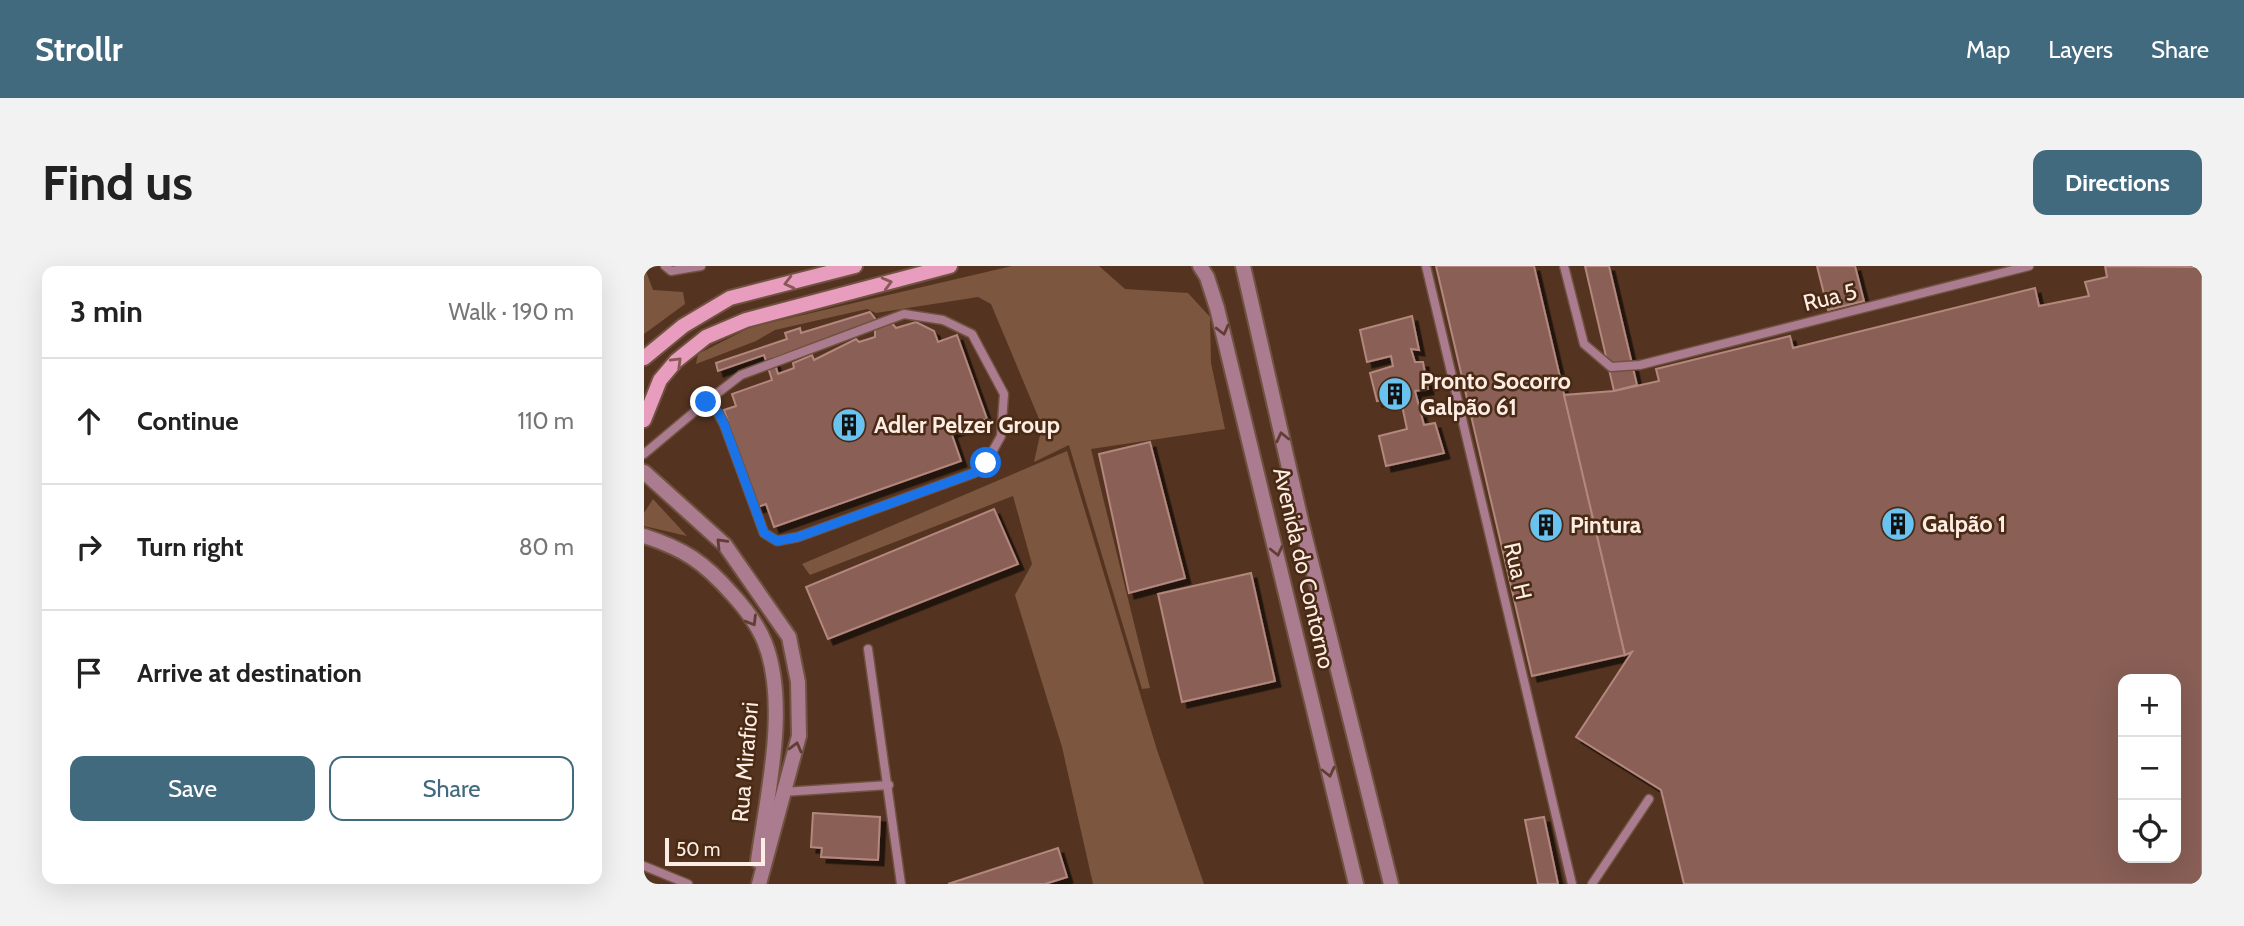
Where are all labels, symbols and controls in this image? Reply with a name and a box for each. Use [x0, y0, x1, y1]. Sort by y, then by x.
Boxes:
text: Strollr [35, 29, 123, 69]
text: Map [1966, 35, 2010, 64]
text: Layers [2048, 35, 2113, 64]
text: Share [2151, 35, 2209, 64]
button: Directions [2033, 150, 2202, 215]
text: Find us [42, 153, 193, 212]
one-way arrow [783, 275, 795, 289]
one-way arrow [881, 277, 893, 291]
street label: Rua 5 [1800, 277, 1860, 317]
text: 3 min [70, 293, 143, 330]
text: Walk · 190 m [449, 298, 574, 326]
one-way arrow [1215, 324, 1229, 336]
one-way arrow [669, 357, 682, 370]
place label: Pronto Socorro Galpão 61 [1420, 367, 1571, 421]
building icon: Pronto Socorro Galpão 61 [1376, 375, 1414, 413]
route end [690, 386, 721, 417]
icon: ahead [70, 402, 108, 440]
text: Continue [137, 405, 239, 437]
building icon: Adler Pelzer Group [830, 406, 868, 444]
text: 110 m [518, 407, 574, 435]
place label: Adler Pelzer Group [874, 411, 1060, 439]
one-way arrow [1275, 431, 1290, 443]
route start [970, 447, 1001, 478]
street label: Avenida do Contorno [1267, 465, 1341, 671]
building icon: Galpão 1 [1879, 505, 1917, 543]
building icon: Pintura [1527, 506, 1565, 544]
place label: Galpão 1 [1922, 510, 2006, 538]
place label: Pintura [1570, 511, 1642, 539]
icon: right [70, 528, 108, 566]
text: Turn right [137, 531, 243, 563]
text: 80 m [519, 533, 574, 561]
one-way arrow [717, 538, 730, 551]
street label: Rua H [1498, 540, 1538, 602]
one-way arrow [1269, 545, 1283, 557]
one-way arrow [744, 614, 757, 627]
icon: arrive [70, 654, 108, 692]
text: Arrive at destination [137, 657, 362, 689]
map controls [2118, 674, 2181, 863]
button: + [2118, 674, 2181, 737]
street label: Rua Mirafiori [726, 701, 764, 823]
button: − [2118, 737, 2181, 800]
one-way arrow [788, 741, 802, 753]
button: Save [70, 756, 315, 821]
button: Share [329, 756, 574, 821]
one-way arrow [1321, 766, 1336, 778]
button: locate [2118, 800, 2181, 863]
scale bar [665, 835, 765, 867]
text: 50 m [676, 838, 720, 861]

